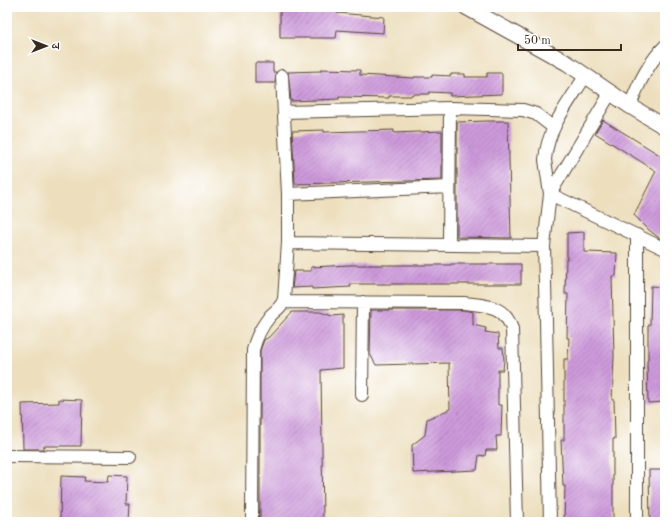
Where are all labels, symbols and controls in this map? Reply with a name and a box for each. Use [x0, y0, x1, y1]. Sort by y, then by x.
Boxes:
north arrow [26, 26, 66, 66]
scale bar [518, 26, 621, 52]
text: 50 m [524, 34, 551, 47]
text: उ [49, 42, 60, 50]

